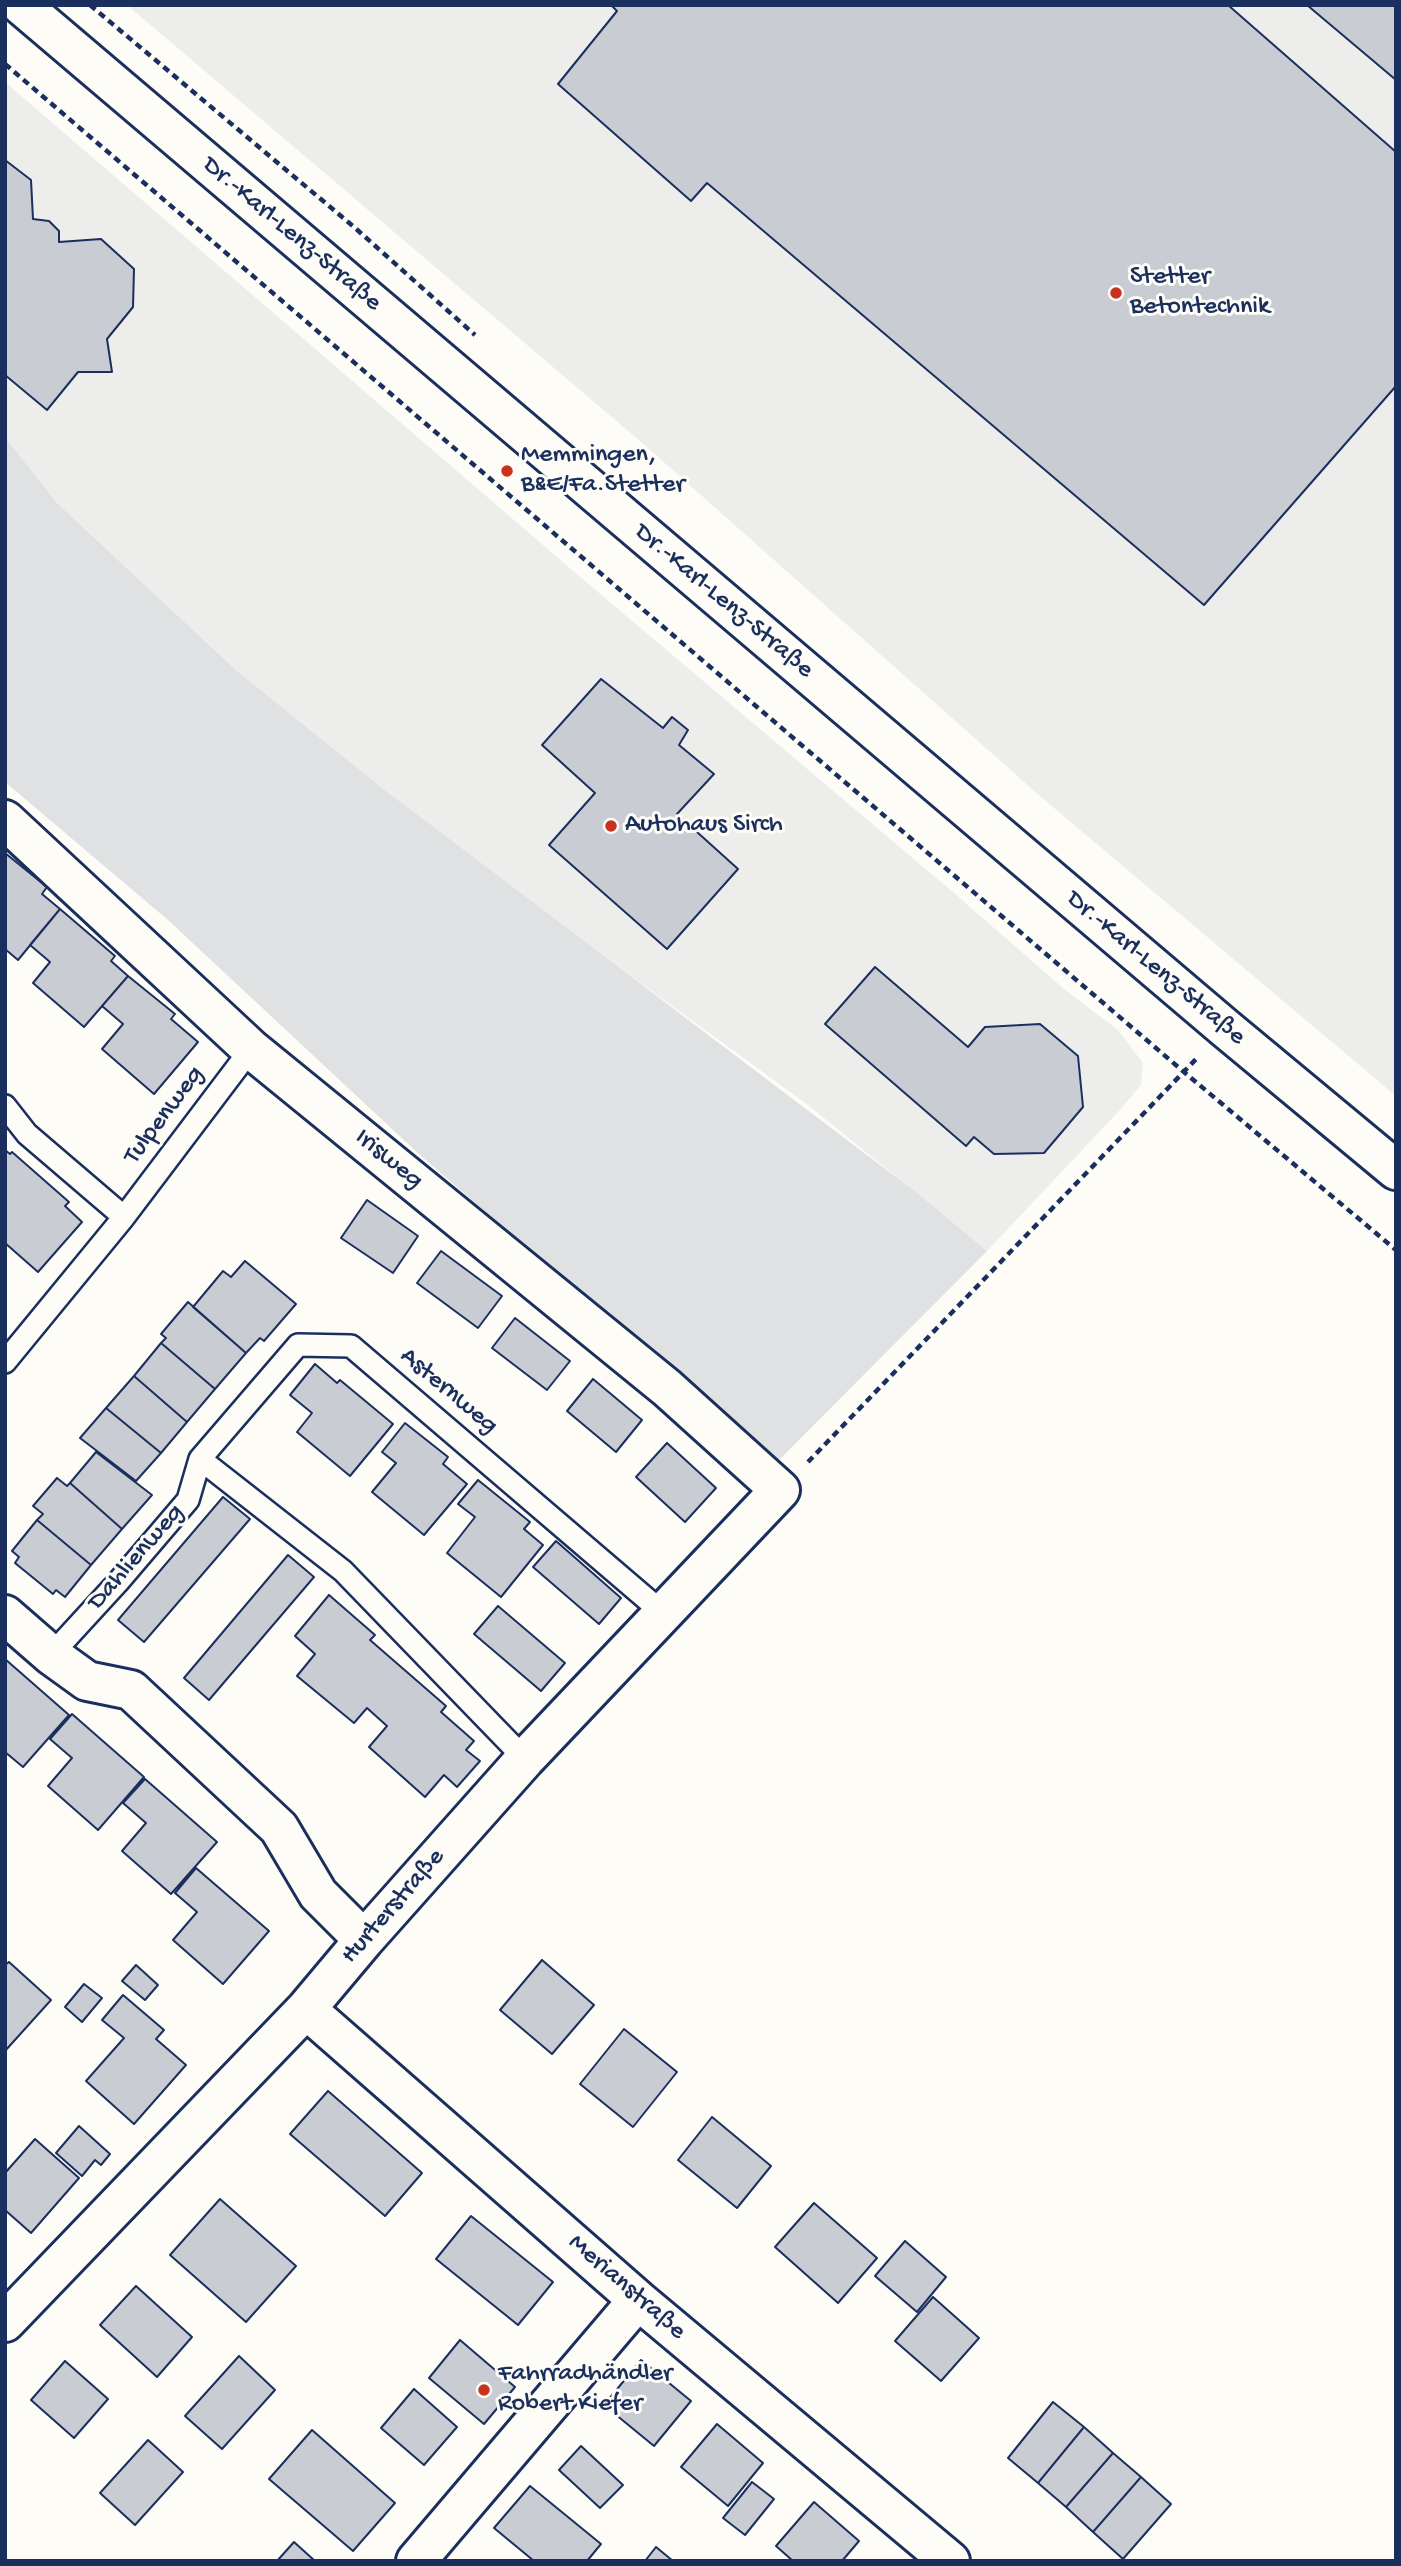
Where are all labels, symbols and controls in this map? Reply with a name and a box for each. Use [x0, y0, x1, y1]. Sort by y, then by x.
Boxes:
street label: Dr.-Karl-Lenz-Straße [195, 151, 387, 319]
place label: Stetter Betontechnik [1130, 262, 1270, 324]
marker: Stetter Betontechnik [1108, 285, 1124, 301]
place label: Memmingen, B&E/Fa.Stetter [521, 440, 685, 502]
marker: Memmingen, B&E/Fa.Stetter [499, 463, 515, 479]
street label: Dr.-Karl-Lenz-Straße [627, 518, 819, 686]
place label: Autohaus Sirch [625, 810, 783, 842]
marker: Autohaus Sirch [603, 818, 619, 834]
street label: Dr.-Karl-Lenz-Straße [1059, 885, 1251, 1053]
street label: Tulpenweg [118, 1061, 212, 1171]
street label: Irisweg [347, 1123, 429, 1197]
street label: Asternweg [392, 1342, 504, 1442]
street label: Dahlienweg [82, 1498, 192, 1618]
street label: Hurterstraße [335, 1843, 453, 1971]
street label: Merianstraße [561, 2228, 691, 2348]
place label: Fahrradhändler Robert Kiefer [498, 2359, 672, 2420]
marker: Fahrradhändler Robert Kiefer [476, 2382, 492, 2398]

